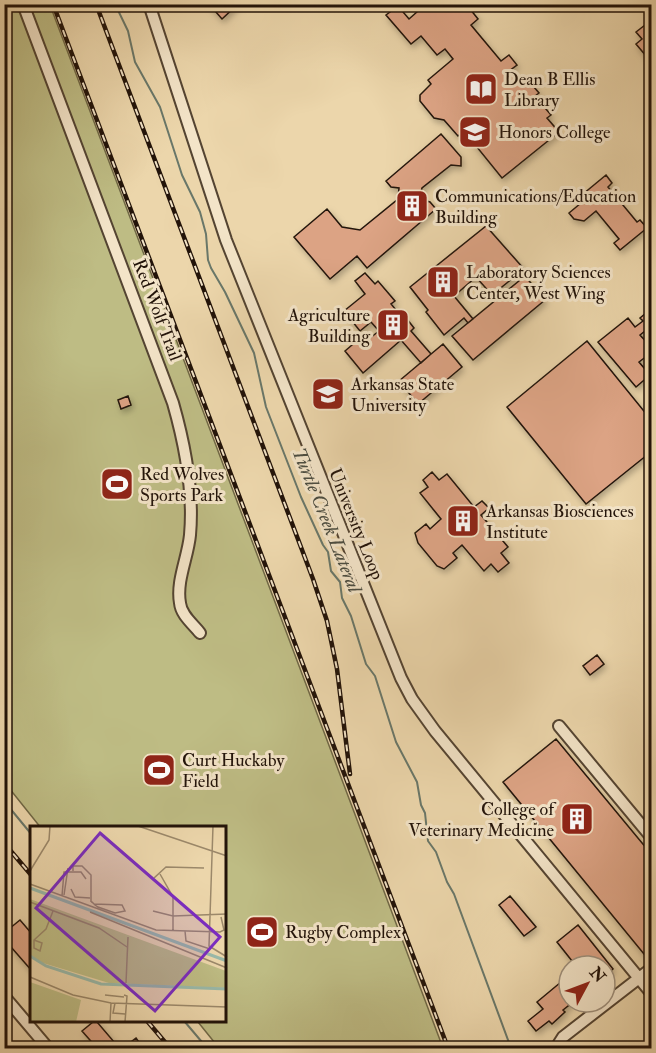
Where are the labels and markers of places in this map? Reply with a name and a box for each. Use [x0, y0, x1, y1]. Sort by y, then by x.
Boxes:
place label: Dean B Ellis Library [504, 68, 595, 112]
library icon: Dean B Ellis Library [463, 71, 499, 107]
school or university icon: Honors College [457, 114, 493, 150]
place label: Honors College [498, 121, 611, 144]
place label: Communications/Education Building [435, 185, 636, 229]
building icon: Communications/Education Building [394, 188, 430, 224]
place label: Laboratory Sciences Center, West Wing [466, 261, 611, 305]
building icon: Laboratory Sciences Center, West Wing [425, 264, 461, 300]
place label: Agriculture Building [287, 304, 371, 348]
building icon: Agriculture Building [375, 307, 411, 343]
place label: Arkansas State University [350, 373, 455, 417]
school or university icon: Arkansas State University [310, 376, 346, 412]
place label: Red Wolves Sports Park [140, 463, 224, 507]
sports icon: Red Wolves Sports Park [99, 466, 135, 502]
place label: Arkansas Biosciences Institute [485, 500, 634, 544]
building icon: Arkansas Biosciences Institute [445, 503, 481, 539]
place label: Curt Huckaby Field [182, 749, 285, 793]
sports icon: Curt Huckaby Field [141, 752, 177, 788]
place label: College of Veterinary Medicine [408, 798, 557, 842]
building icon: College of Veterinary Medicine [559, 801, 595, 837]
sports icon: Rugby Complex [244, 914, 280, 950]
place label: Rugby Complex [285, 921, 401, 944]

